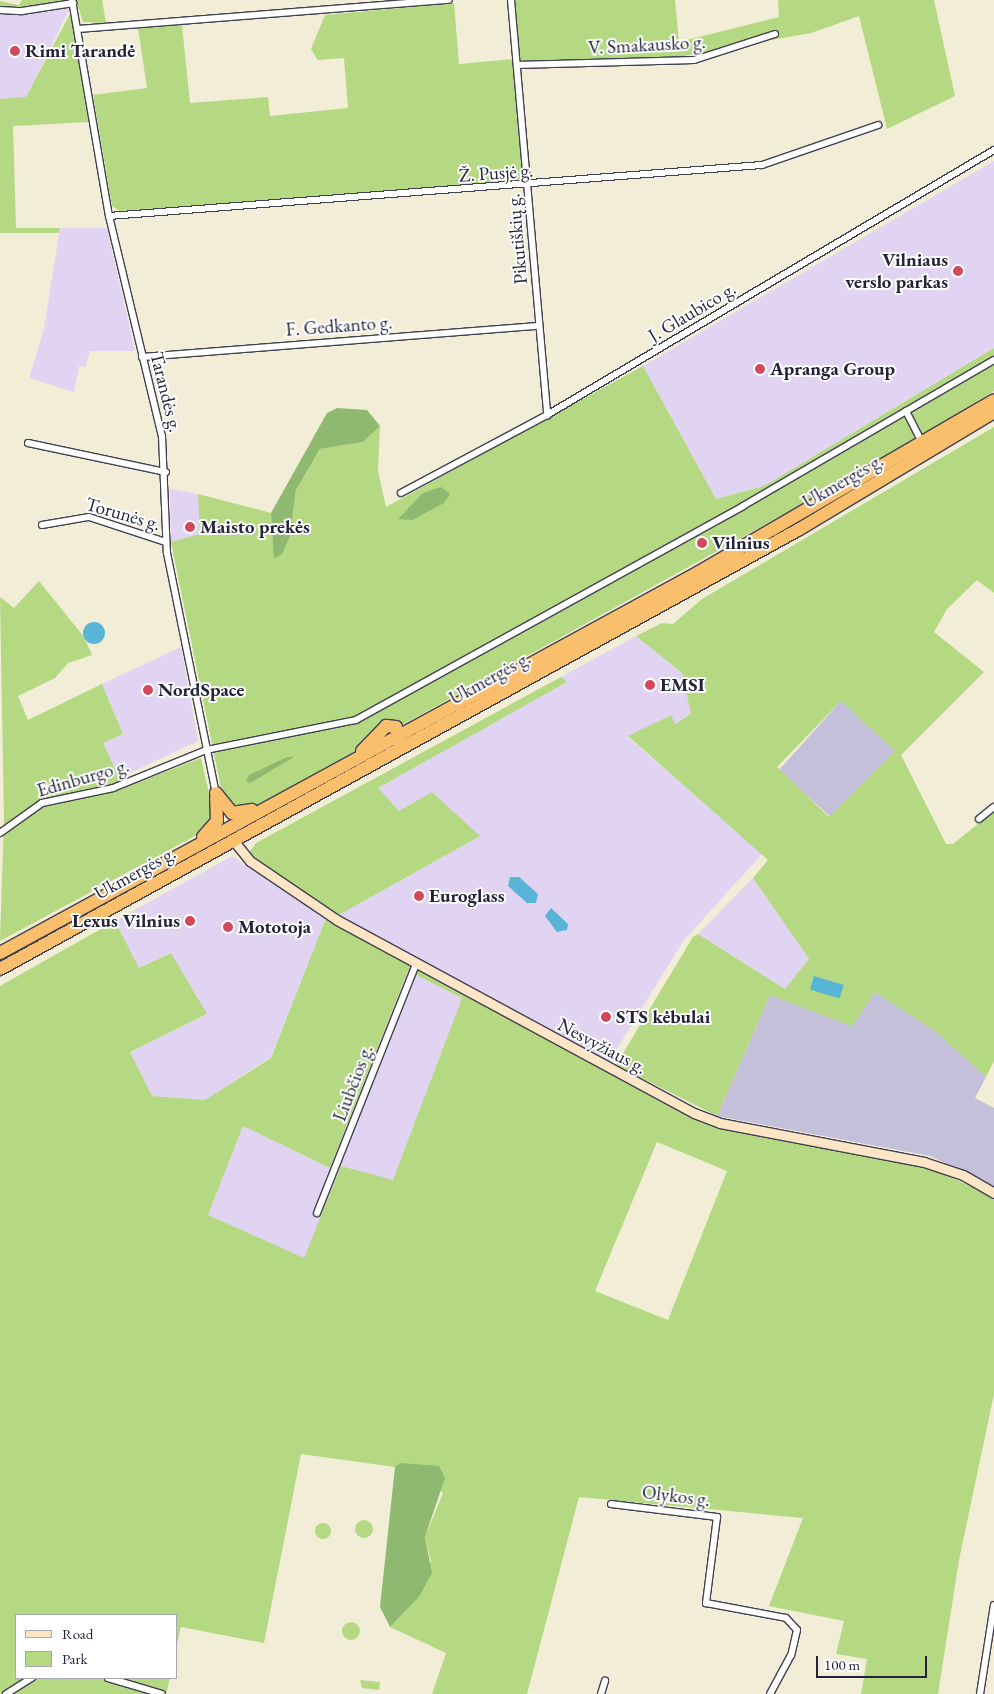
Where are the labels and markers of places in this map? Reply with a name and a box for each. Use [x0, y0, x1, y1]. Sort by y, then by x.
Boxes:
place label: Rimi Tarandė [25, 40, 135, 62]
marker: Rimi Tarandė [9, 45, 21, 57]
place label: Vilniaus verslo parkas [845, 249, 948, 293]
marker: Vilniaus verslo parkas [952, 265, 964, 277]
place label: Apranga Group [770, 358, 895, 380]
marker: Apranga Group [754, 363, 766, 375]
place label: Maisto prekės [200, 516, 310, 538]
marker: Maisto prekės [184, 521, 196, 533]
place label: Vilnius [712, 532, 770, 554]
marker: Vilnius [696, 537, 708, 549]
place label: EMSI [660, 674, 705, 696]
place label: NordSpace [158, 679, 244, 701]
marker: EMSI [644, 679, 656, 691]
marker: NordSpace [142, 684, 154, 696]
place label: Euroglass [429, 885, 505, 907]
marker: Euroglass [413, 890, 425, 902]
place label: Lexus Vilnius [72, 910, 180, 932]
marker: Lexus Vilnius [184, 915, 196, 927]
place label: Mototoja [238, 916, 311, 938]
marker: Mototoja [222, 921, 234, 933]
place label: STS kėbulai [616, 1006, 710, 1028]
marker: STS kėbulai [600, 1011, 612, 1023]

